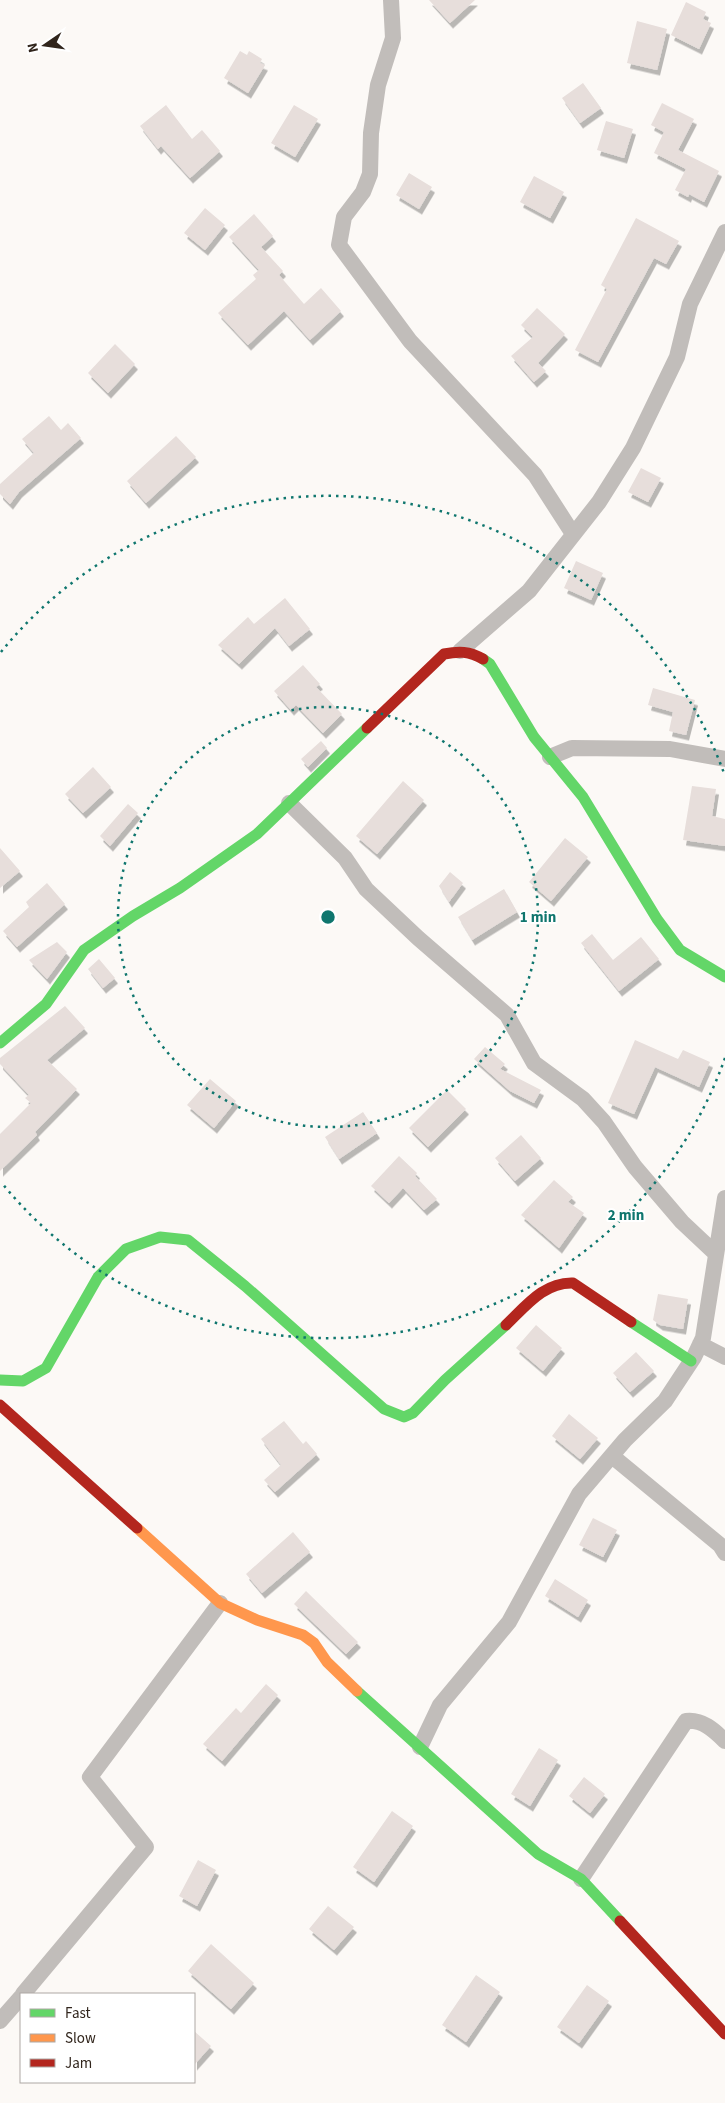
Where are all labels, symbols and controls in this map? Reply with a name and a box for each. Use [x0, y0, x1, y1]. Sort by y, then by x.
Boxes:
north arrow [20, 20, 70, 70]
text: N [23, 41, 44, 54]
text: 1 min [520, 907, 556, 928]
centre of rings [319, 908, 337, 926]
text: 2 min [608, 1205, 644, 1226]
legend [20, 1993, 195, 2083]
text: Fast [65, 2003, 91, 2024]
text: Slow [65, 2028, 96, 2049]
text: Jam [65, 2053, 92, 2074]

